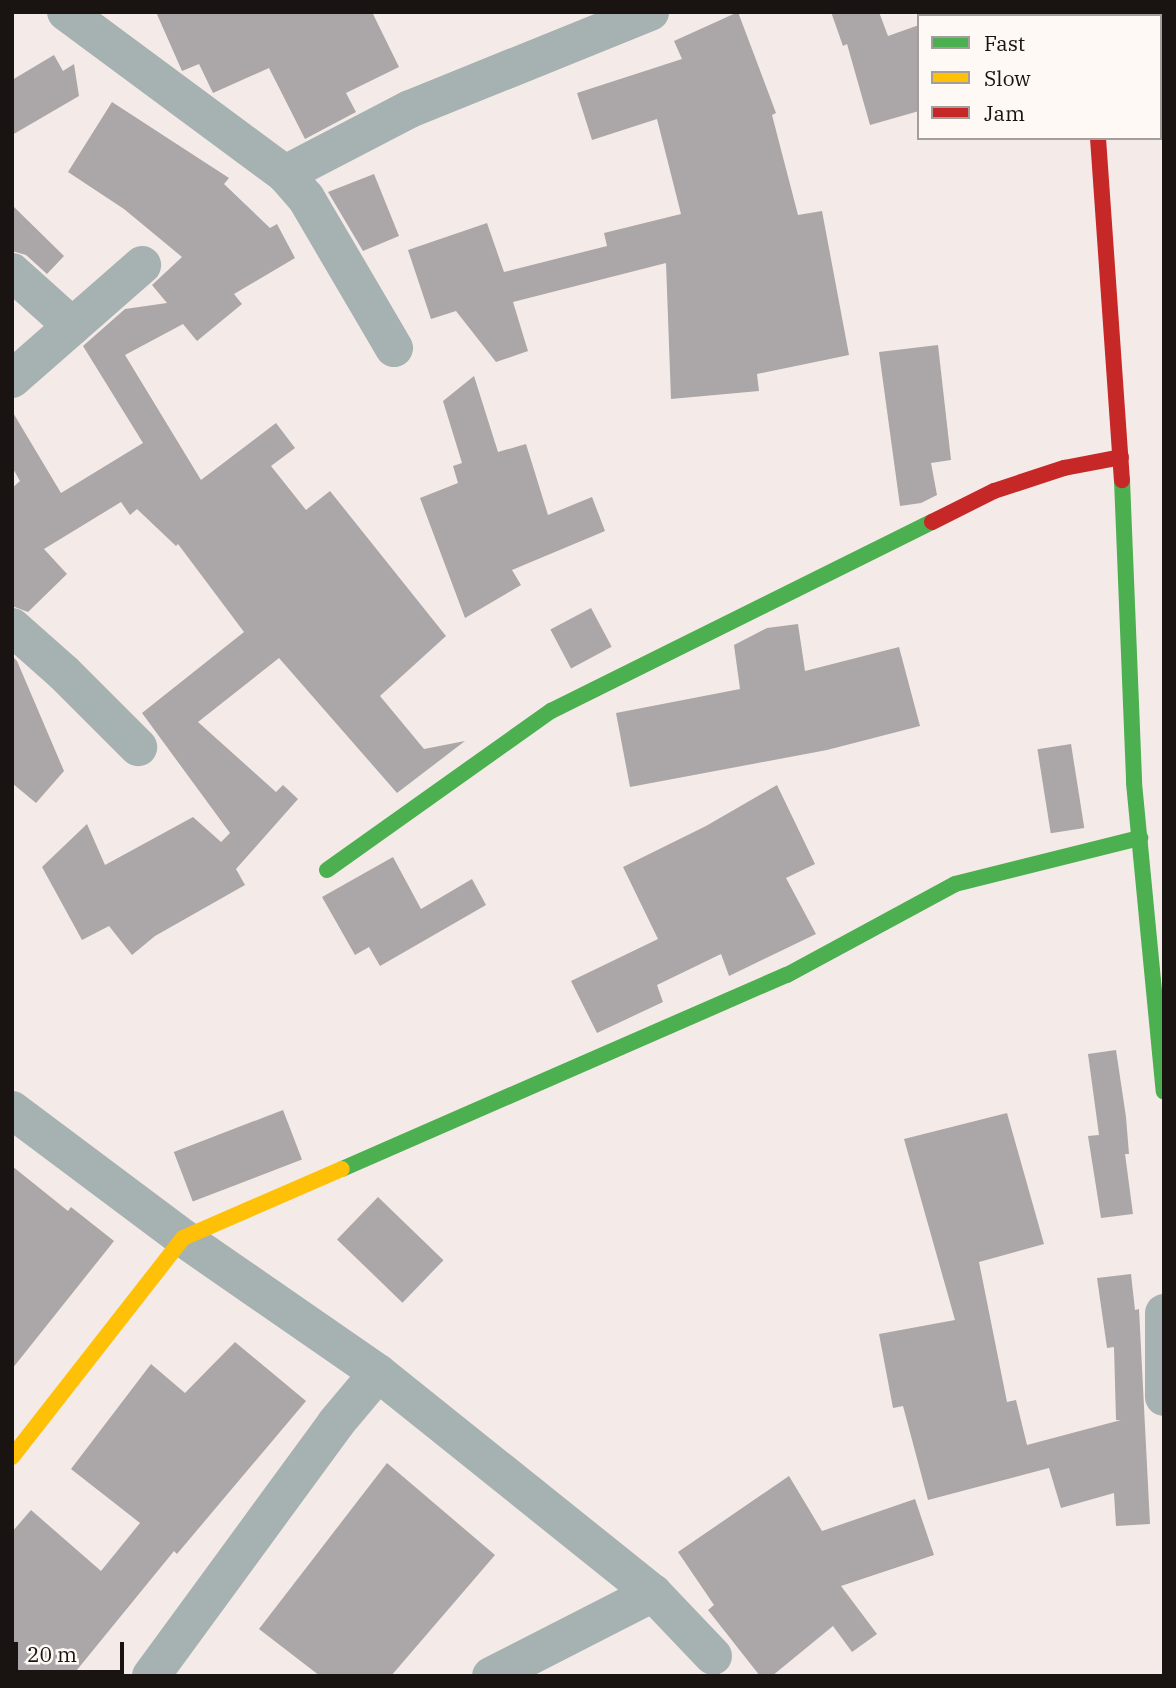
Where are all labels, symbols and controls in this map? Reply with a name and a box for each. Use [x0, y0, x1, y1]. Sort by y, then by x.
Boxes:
legend [917, 14, 1162, 140]
text: Fast [984, 29, 1025, 57]
text: Slow [984, 64, 1031, 92]
text: Jam [984, 99, 1025, 127]
scale bar [18, 1628, 128, 1672]
text: 20 m [27, 1640, 77, 1668]

